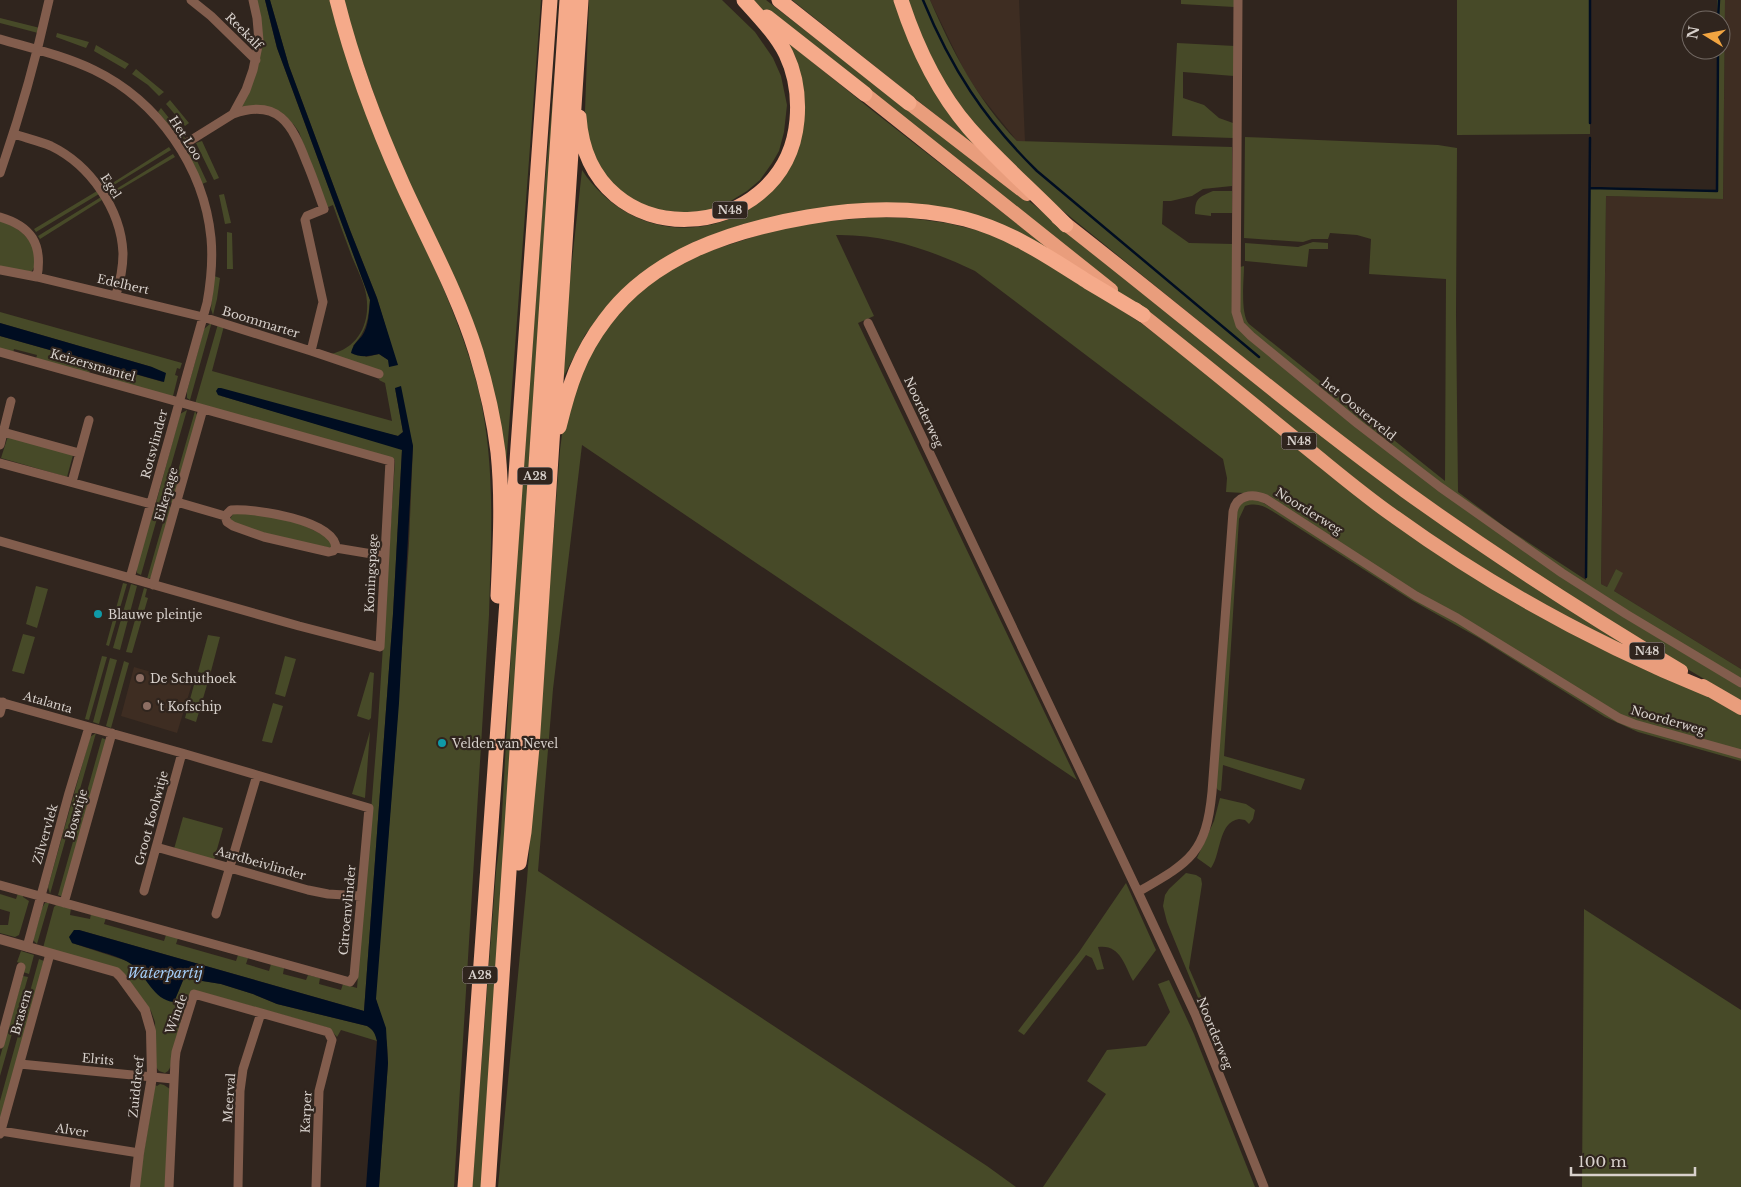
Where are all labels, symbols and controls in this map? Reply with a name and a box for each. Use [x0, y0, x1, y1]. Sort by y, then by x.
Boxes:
street label: Reekalf [222, 9, 267, 54]
north arrow [1681, 10, 1731, 60]
text: N [1683, 25, 1703, 41]
street label: Het Loo [166, 113, 206, 163]
street label: Egel [97, 171, 125, 201]
road number: N48 [712, 202, 748, 218]
street label: Edelhert [95, 271, 151, 297]
street label: Boommarter [220, 303, 302, 341]
street label: Keizersmantel [49, 346, 137, 384]
street label: Noorderweg [901, 374, 947, 451]
street label: het Oosterveld [1319, 375, 1399, 443]
street label: Rotsvlinder [138, 407, 171, 480]
road number: N48 [1282, 432, 1316, 450]
street label: Eikepage [151, 465, 181, 523]
road number: A28 [518, 468, 552, 484]
street label: Noorderweg [1273, 484, 1346, 538]
street label: Koningspage [361, 533, 381, 613]
place label: Blauwe pleintje [108, 607, 203, 622]
marker: Blauwe pleintje [92, 608, 104, 620]
road number: N48 [1630, 642, 1664, 659]
place label: De Schuthoek [150, 671, 237, 686]
marker: De Schuthoek [134, 672, 146, 684]
street label: Atalanta [21, 688, 75, 716]
place label: 't Kofschip [157, 699, 222, 714]
marker: 't Kofschip [141, 700, 153, 712]
street label: Noorderweg [1629, 702, 1708, 738]
place label: Velden van Nevel [451, 736, 558, 751]
marker: Velden van Nevel [436, 737, 448, 749]
street label: Groot Koolwitje [131, 769, 171, 867]
street label: Boswitje [62, 787, 90, 841]
street label: Zilvervlek [29, 801, 61, 866]
street label: Aardbeivlinder [214, 843, 308, 883]
street label: Citroenvlinder [336, 864, 358, 956]
water label: Waterpartij [127, 964, 203, 982]
road number: A28 [462, 966, 498, 984]
street label: Brasem [7, 987, 35, 1037]
street label: Winde [162, 992, 190, 1037]
street label: Noorderweg [1194, 995, 1237, 1072]
street label: Elrits [81, 1050, 115, 1068]
street label: Zuiddreef [125, 1053, 147, 1118]
street label: Meerval [220, 1072, 238, 1123]
street label: Karper [297, 1090, 315, 1134]
street label: Alver [54, 1120, 90, 1140]
scale bar [1571, 1144, 1695, 1176]
text: 100 m [1578, 1152, 1627, 1171]

